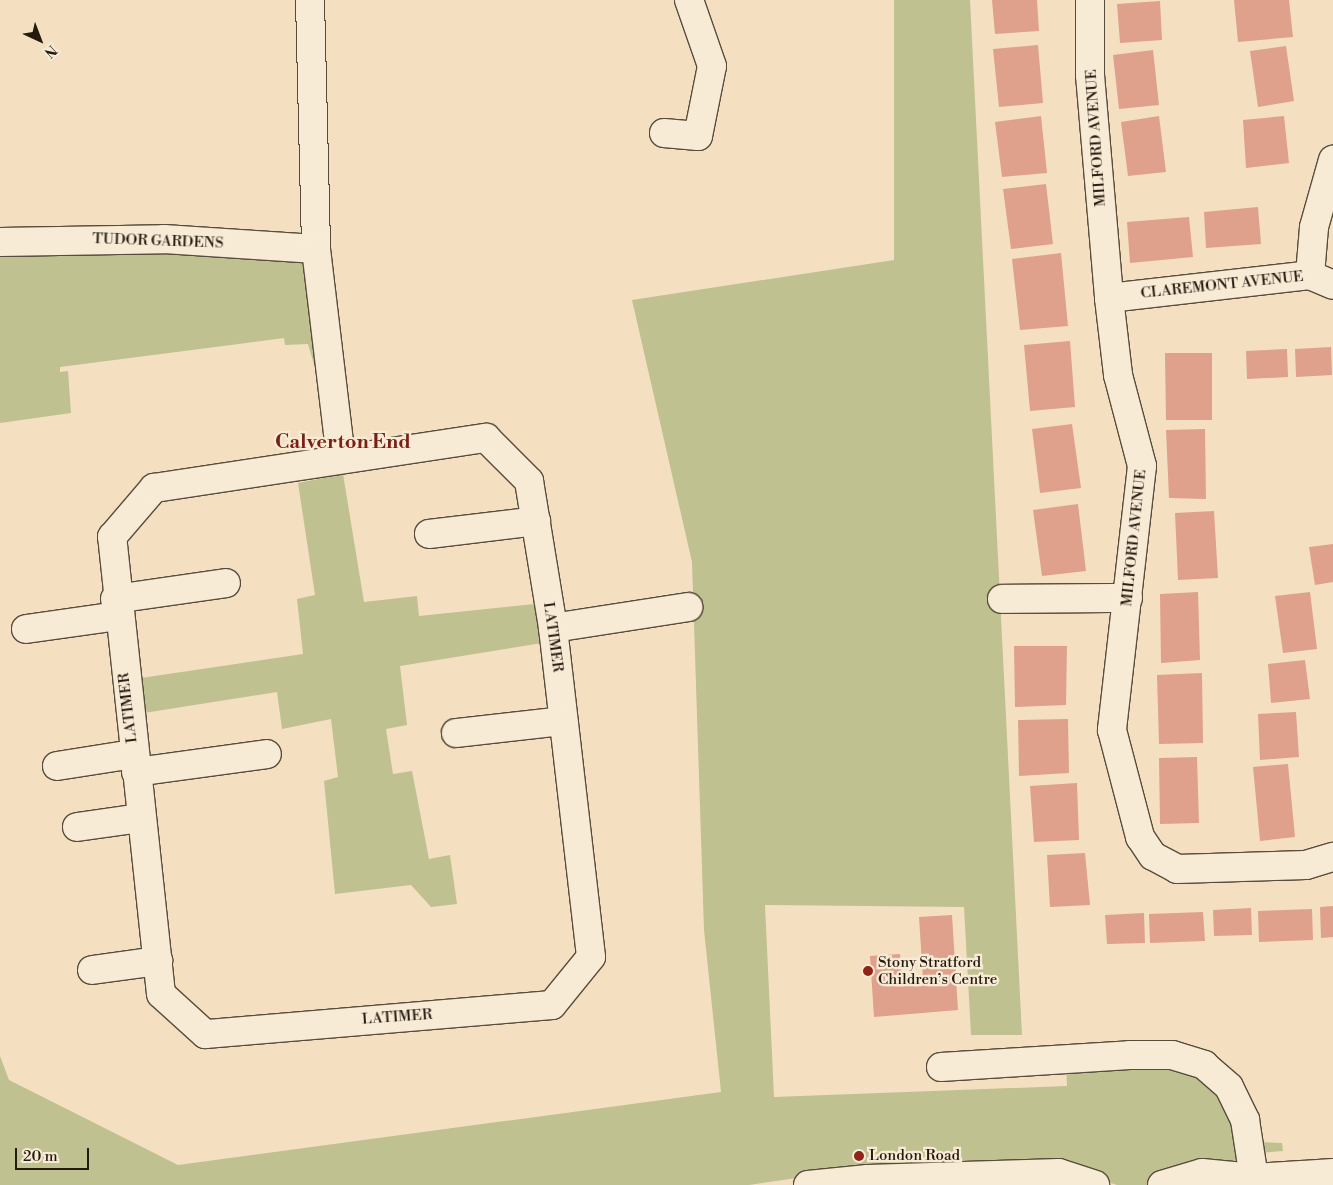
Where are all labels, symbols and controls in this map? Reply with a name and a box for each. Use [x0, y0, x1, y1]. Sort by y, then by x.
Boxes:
north arrow [15, 15, 65, 65]
text: N [40, 41, 60, 61]
street label: MILFORD AVENUE [1082, 69, 1110, 207]
street label: TUDOR GARDENS [92, 230, 224, 252]
street label: CLAREMONT AVENUE [1140, 267, 1304, 303]
district label: Calverton End [275, 430, 411, 454]
street label: MILFORD AVENUE [1118, 469, 1150, 607]
street label: LATIMER [539, 601, 567, 673]
street label: LATIMER [115, 672, 141, 744]
place label: Stony Stratford Children’s Centre [878, 953, 997, 988]
marker: Stony Stratford Children’s Centre [862, 965, 874, 977]
street label: LATIMER [361, 1006, 433, 1028]
scale bar [18, 1138, 91, 1170]
text: 20 m [23, 1147, 58, 1166]
place label: London Road [869, 1147, 960, 1165]
marker: London Road [853, 1150, 865, 1162]

